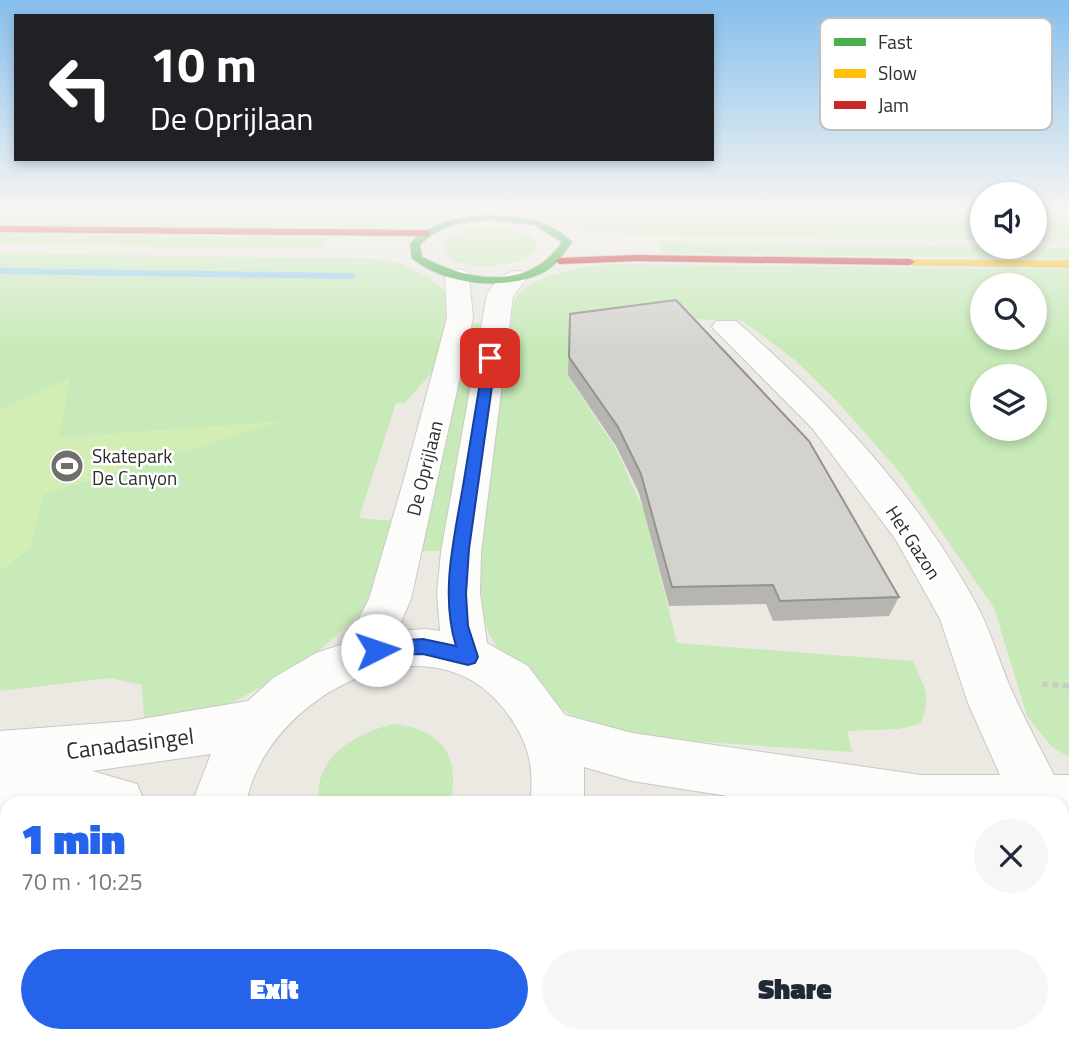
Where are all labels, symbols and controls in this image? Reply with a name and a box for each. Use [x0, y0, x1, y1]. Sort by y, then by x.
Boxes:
legend [820, 18, 1052, 130]
text: 10 m [150, 26, 257, 101]
text: Fast [878, 27, 913, 56]
icon: left [35, 42, 126, 133]
text: Slow [878, 58, 917, 87]
text: Jam [878, 90, 909, 119]
text: De Oprijlaan [150, 94, 314, 142]
map controls [970, 182, 1047, 441]
button: sound [970, 182, 1047, 259]
button: search [970, 273, 1047, 350]
pin [460, 328, 520, 388]
icon: arrive [471, 339, 509, 377]
button: layers [970, 364, 1047, 441]
street label: De Oprijlaan [398, 417, 450, 519]
place label: Skatepark De Canyon [92, 441, 177, 492]
sports icon: Skatepark De Canyon [48, 447, 86, 485]
street label: Het Gazon [879, 499, 949, 585]
position arrow [340, 613, 414, 687]
street label: Canadasingel [64, 718, 196, 768]
text: 1 min [21, 806, 125, 870]
button: close [974, 819, 1048, 893]
text: 70 m · 10:25 [21, 864, 143, 899]
button: Exit [21, 949, 528, 1029]
button: Share [542, 949, 1048, 1029]

